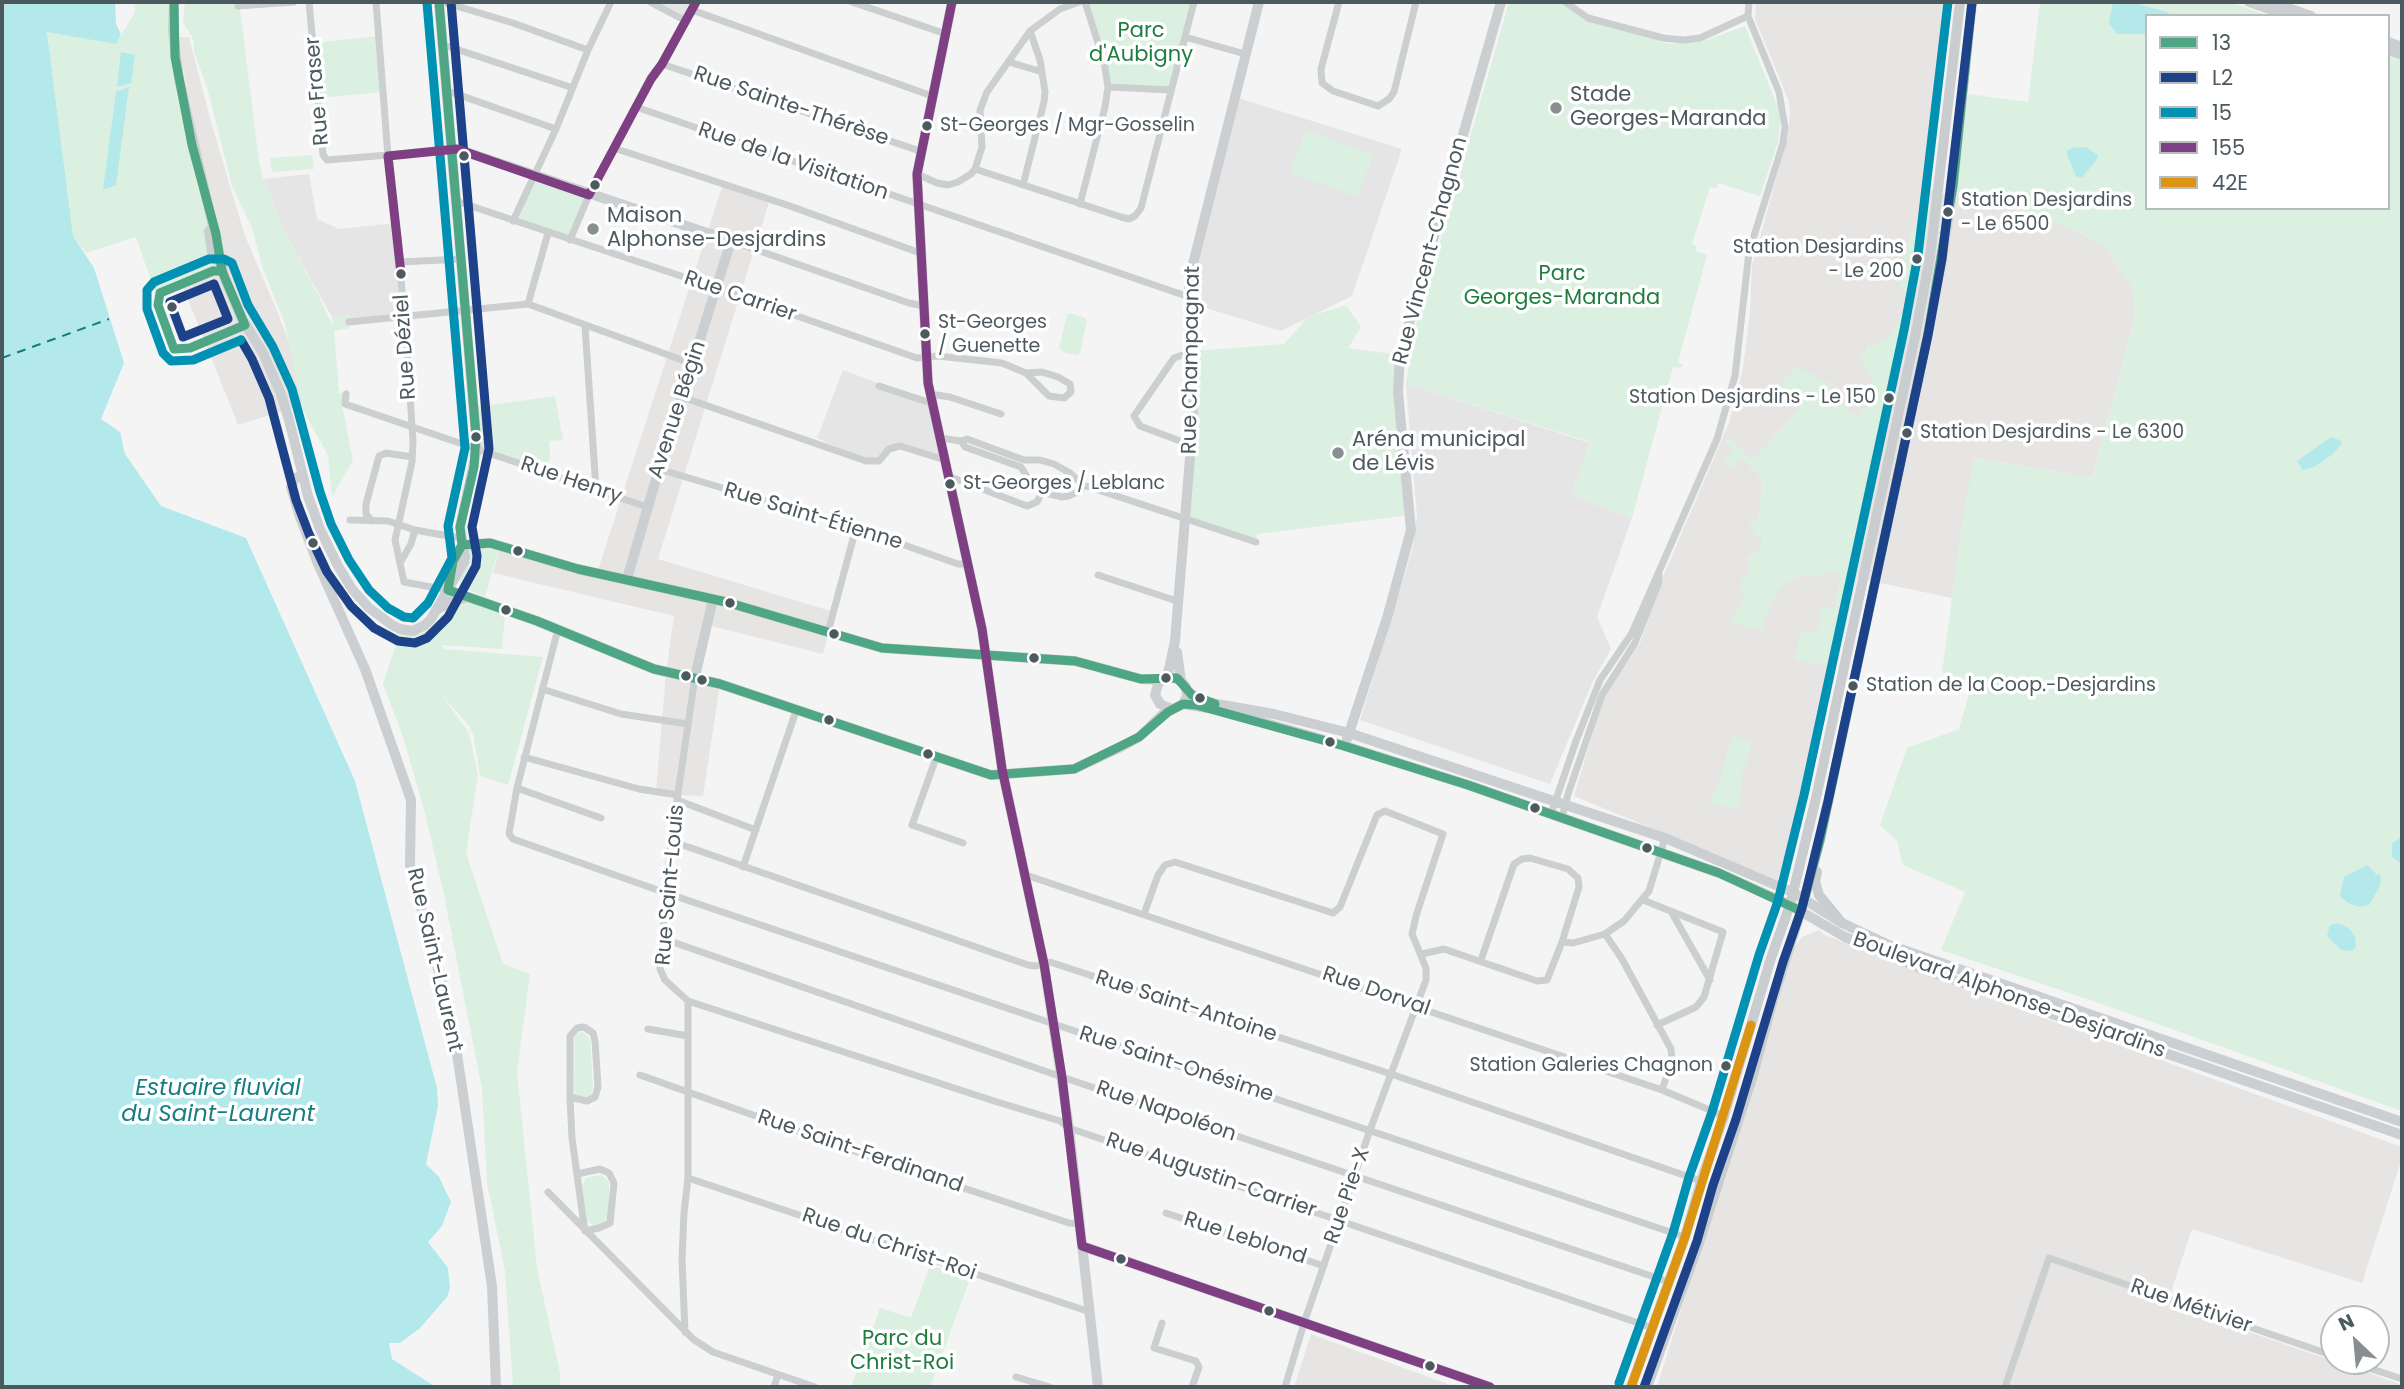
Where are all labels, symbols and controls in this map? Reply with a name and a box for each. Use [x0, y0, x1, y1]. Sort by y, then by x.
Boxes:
legend [2145, 14, 2390, 210]
park label: Parc d'Aubigny [1089, 19, 1193, 69]
text: 13 [2212, 28, 2231, 57]
street label: Rue Fraser [301, 35, 335, 147]
street label: Rue Sainte-Thérèse [690, 62, 892, 152]
text: L2 [2212, 63, 2233, 92]
place label: Stade Georges-Maranda [1570, 83, 1767, 133]
text: 15 [2212, 98, 2232, 127]
marker: Stade Georges-Maranda [1548, 100, 1564, 116]
place label: St-Georges / Mgr-Gosselin [940, 115, 1195, 137]
street label: Rue de la Visitation [695, 118, 891, 206]
marker: St-Georges / Mgr-Gosselin [920, 119, 934, 133]
text: 155 [2212, 133, 2245, 162]
street label: Rue Vincent-Chagnon [1388, 135, 1474, 367]
unlabelled marker [457, 149, 471, 163]
text: 42E [2212, 168, 2248, 197]
unlabelled marker [588, 178, 602, 192]
place label: Station Desjardins - Le 6500 [1961, 190, 2132, 234]
place label: Maison Alphonse-Desjardins [607, 204, 826, 254]
marker: Station Desjardins - Le 6500 [1941, 205, 1955, 219]
marker: Maison Alphonse-Desjardins [585, 221, 601, 237]
place label: Station Desjardins - Le 200 [1733, 237, 1904, 281]
marker: Station Desjardins - Le 200 [1910, 252, 1924, 266]
park label: Parc Georges-Maranda [1464, 262, 1660, 312]
street label: Rue Carrier [681, 266, 799, 328]
street label: Rue Champagnat [1178, 266, 1206, 454]
unlabelled marker [394, 267, 408, 281]
street label: Rue Déziel [390, 293, 422, 401]
unlabelled marker [165, 300, 179, 314]
place label: St-Georges / Guenette [938, 312, 1047, 356]
marker: St-Georges / Guenette [918, 327, 932, 341]
street label: Avenue Bégin [644, 338, 712, 482]
place label: Station Desjardins - Le 150 [1629, 387, 1876, 409]
marker: Station Desjardins - Le 150 [1882, 391, 1896, 405]
place label: Station Desjardins - Le 6300 [1920, 422, 2184, 444]
marker: Station Desjardins - Le 6300 [1900, 426, 1914, 440]
place label: Aréna municipal de Lévis [1352, 428, 1525, 478]
unlabelled marker [469, 430, 483, 444]
marker: Aréna municipal de Lévis [1330, 445, 1346, 461]
street label: Rue Henry [517, 452, 625, 510]
place label: St-Georges / Leblanc [963, 473, 1165, 495]
marker: St-Georges / Leblanc [943, 477, 957, 491]
street label: Rue Saint-Étienne [721, 478, 905, 556]
unlabelled marker [306, 536, 320, 550]
unlabelled marker [511, 544, 525, 558]
unlabelled marker [723, 596, 737, 610]
unlabelled marker [499, 603, 513, 617]
unlabelled marker [827, 627, 841, 641]
unlabelled marker [1027, 651, 1041, 665]
unlabelled marker [679, 669, 693, 683]
unlabelled marker [1159, 671, 1173, 685]
unlabelled marker [695, 673, 709, 687]
place label: Station de la Coop.-Desjardins [1866, 675, 2156, 697]
marker: Station de la Coop.-Desjardins [1846, 679, 1860, 693]
unlabelled marker [1193, 691, 1207, 705]
unlabelled marker [822, 713, 836, 727]
unlabelled marker [1323, 735, 1337, 749]
unlabelled marker [921, 747, 935, 761]
unlabelled marker [1528, 801, 1542, 815]
street label: Rue Saint-Louis [651, 804, 691, 966]
unlabelled marker [1640, 841, 1654, 855]
street label: Rue Saint-Laurent [401, 866, 467, 1054]
street label: Boulevard Alphonse-Desjardins [1849, 928, 2169, 1064]
street label: Rue Dorval [1319, 962, 1433, 1022]
street label: Rue Saint-Antoine [1092, 966, 1280, 1048]
street label: Rue Saint-Onésime [1076, 1022, 1276, 1108]
place label: Station Galeries Chagnon [1469, 1055, 1713, 1077]
marker: Station Galeries Chagnon [1719, 1059, 1733, 1073]
water label: Estuaire fluvial du Saint-Laurent [121, 1075, 315, 1129]
street label: Rue Napoléon [1093, 1076, 1239, 1148]
street label: Rue Saint-Ferdinand [754, 1105, 966, 1199]
street label: Rue Augustin-Carrier [1102, 1128, 1320, 1224]
street label: Rue Pie-X [1320, 1145, 1376, 1247]
street label: Rue du Christ-Roi [799, 1203, 979, 1287]
street label: Rue Leblond [1181, 1207, 1309, 1271]
unlabelled marker [1114, 1252, 1128, 1266]
street label: Rue Métivier [2127, 1274, 2255, 1340]
unlabelled marker [1262, 1304, 1276, 1318]
north arrow [2320, 1305, 2390, 1375]
text: N [2334, 1307, 2359, 1338]
park label: Parc du Christ-Roi [850, 1327, 954, 1377]
unlabelled marker [1423, 1359, 1437, 1373]

